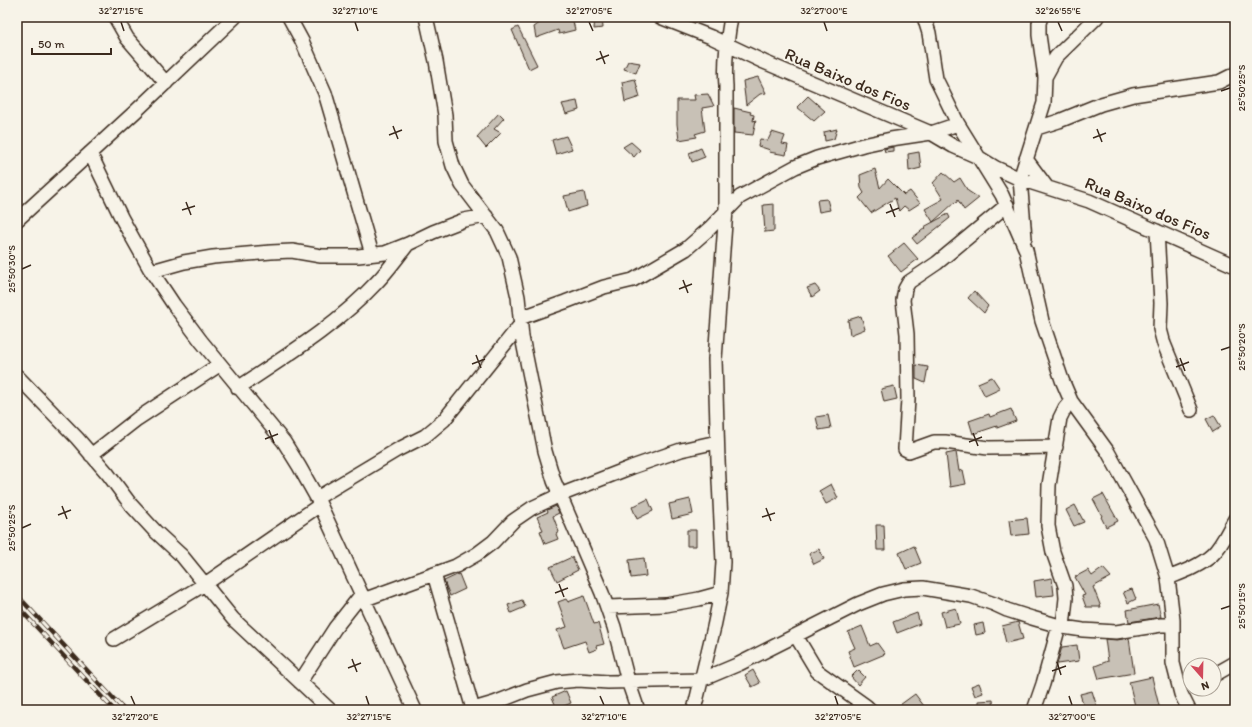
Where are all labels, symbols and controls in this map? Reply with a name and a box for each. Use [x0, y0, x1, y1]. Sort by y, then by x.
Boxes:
text: 32°27'15"E [99, 4, 144, 17]
text: 32°27'10"E [332, 4, 378, 17]
text: 32°27'05"E [566, 4, 613, 17]
text: 32°27'00"E [800, 4, 848, 17]
text: 32°26'55"E [1035, 4, 1081, 17]
scale bar [32, 30, 111, 56]
text: 50 m [38, 37, 64, 51]
street label: Rua Baixo dos Fios [782, 43, 914, 115]
text: 25°50'25"S [1235, 64, 1248, 111]
street label: Rua Baixo dos Fios [1082, 172, 1214, 244]
text: 25°50'30"S [5, 245, 18, 293]
text: 25°50'20"S [1235, 323, 1248, 371]
text: 25°50'25"S [5, 504, 18, 551]
text: 25°50'15"S [1235, 583, 1248, 629]
north arrow [1182, 657, 1222, 697]
text: N [1200, 679, 1211, 693]
text: 32°27'20"E [112, 710, 159, 723]
text: 32°27'15"E [347, 710, 392, 723]
text: 32°27'10"E [581, 710, 627, 723]
text: 32°27'05"E [815, 710, 862, 723]
text: 32°27'00"E [1048, 710, 1096, 723]

